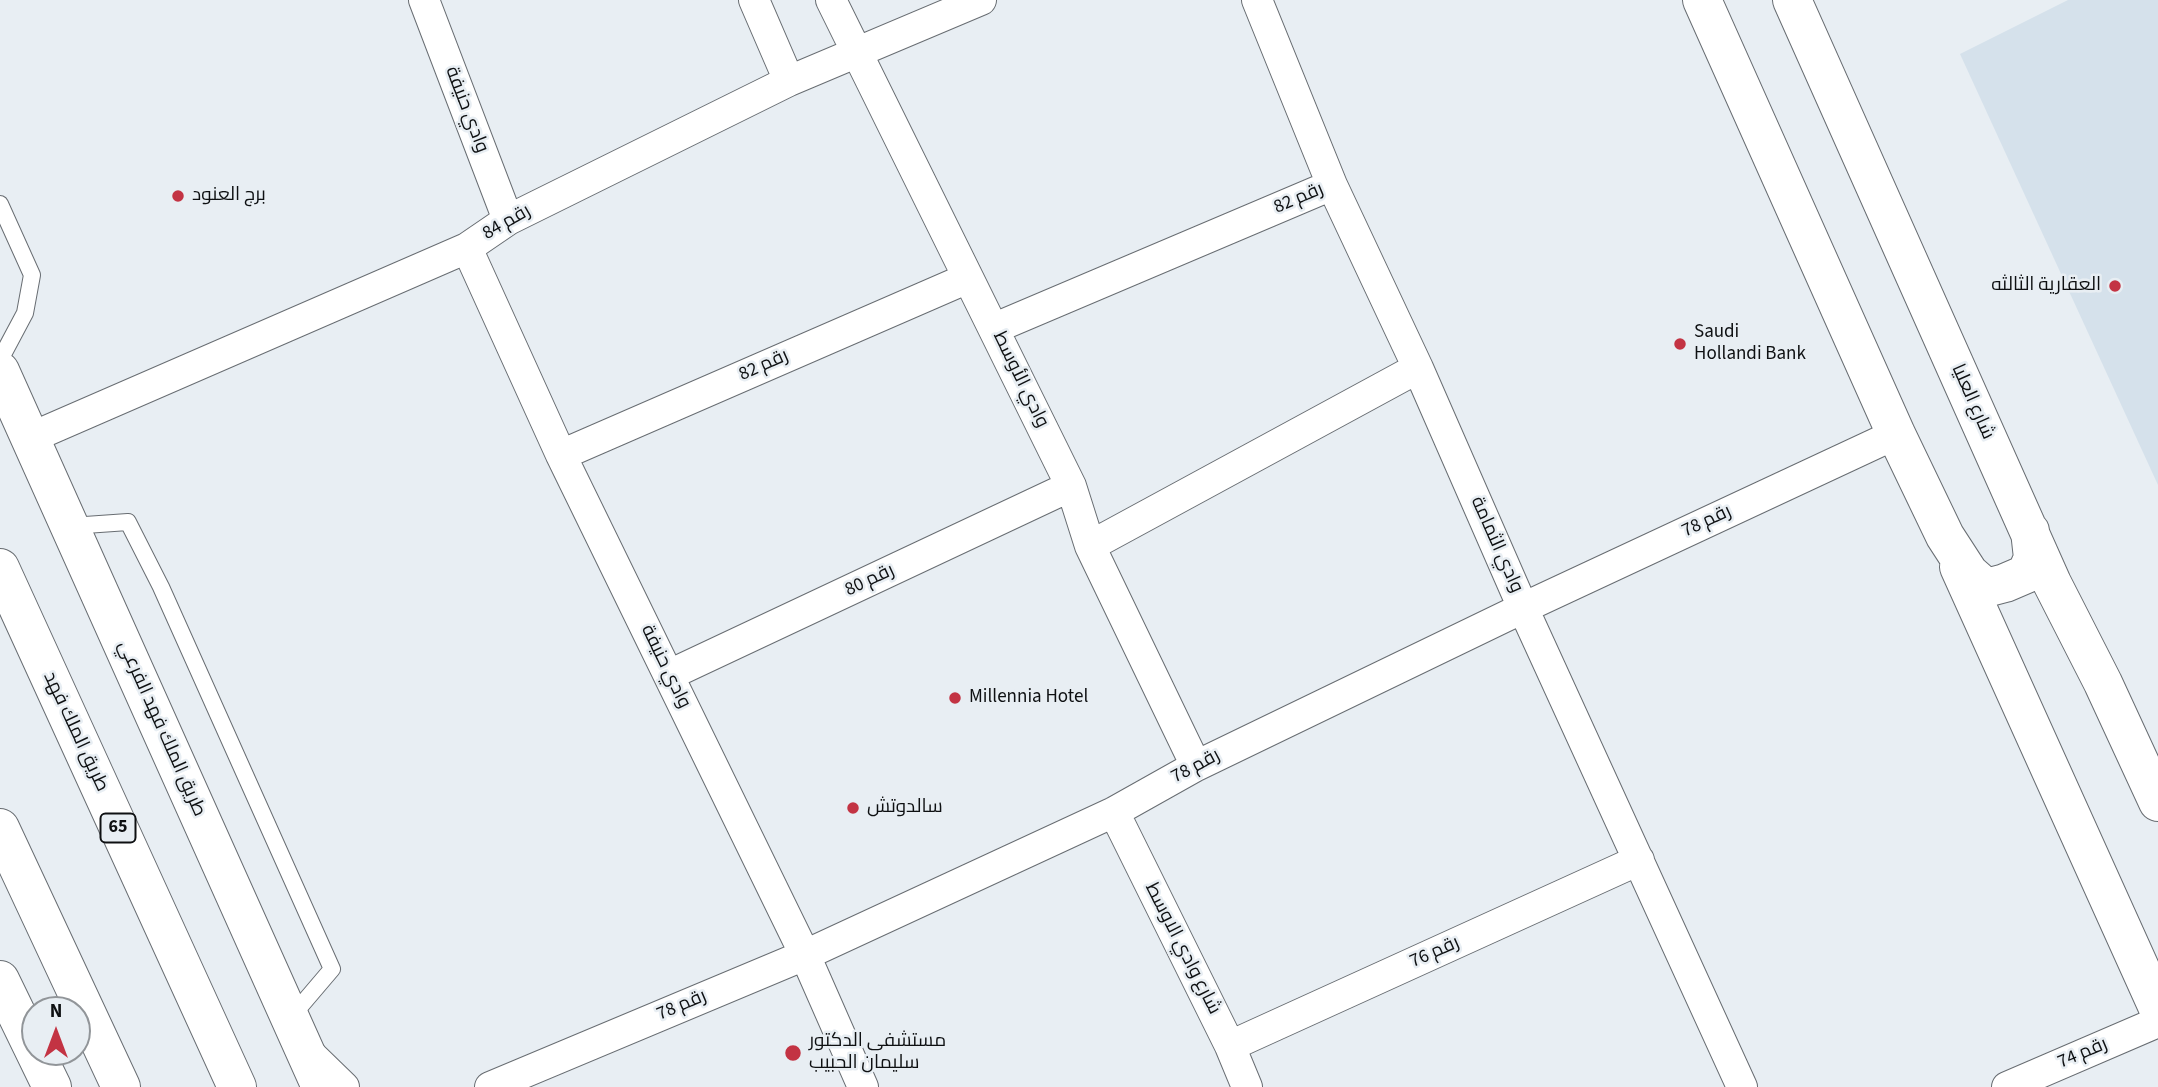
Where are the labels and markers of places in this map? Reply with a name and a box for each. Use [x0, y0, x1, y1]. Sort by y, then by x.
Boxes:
place label: برج العنود [192, 185, 266, 207]
marker: برج العنود [170, 188, 186, 204]
place label: العقارية الثالثه [1991, 275, 2101, 297]
marker: العقارية الثالثه [2107, 278, 2123, 294]
place label: Saudi Hollandi Bank [1694, 322, 1806, 366]
marker: Saudi Hollandi Bank [1672, 336, 1688, 352]
place label: Millennia Hotel [969, 687, 1088, 709]
marker: Millennia Hotel [947, 690, 963, 706]
place label: سالدوتش [867, 797, 943, 819]
marker: سالدوتش [845, 800, 861, 816]
place label: مستشفى الدكتور سليمان الحبيب [809, 1031, 946, 1075]
marker: مستشفى الدكتور سليمان الحبيب [783, 1043, 803, 1063]

